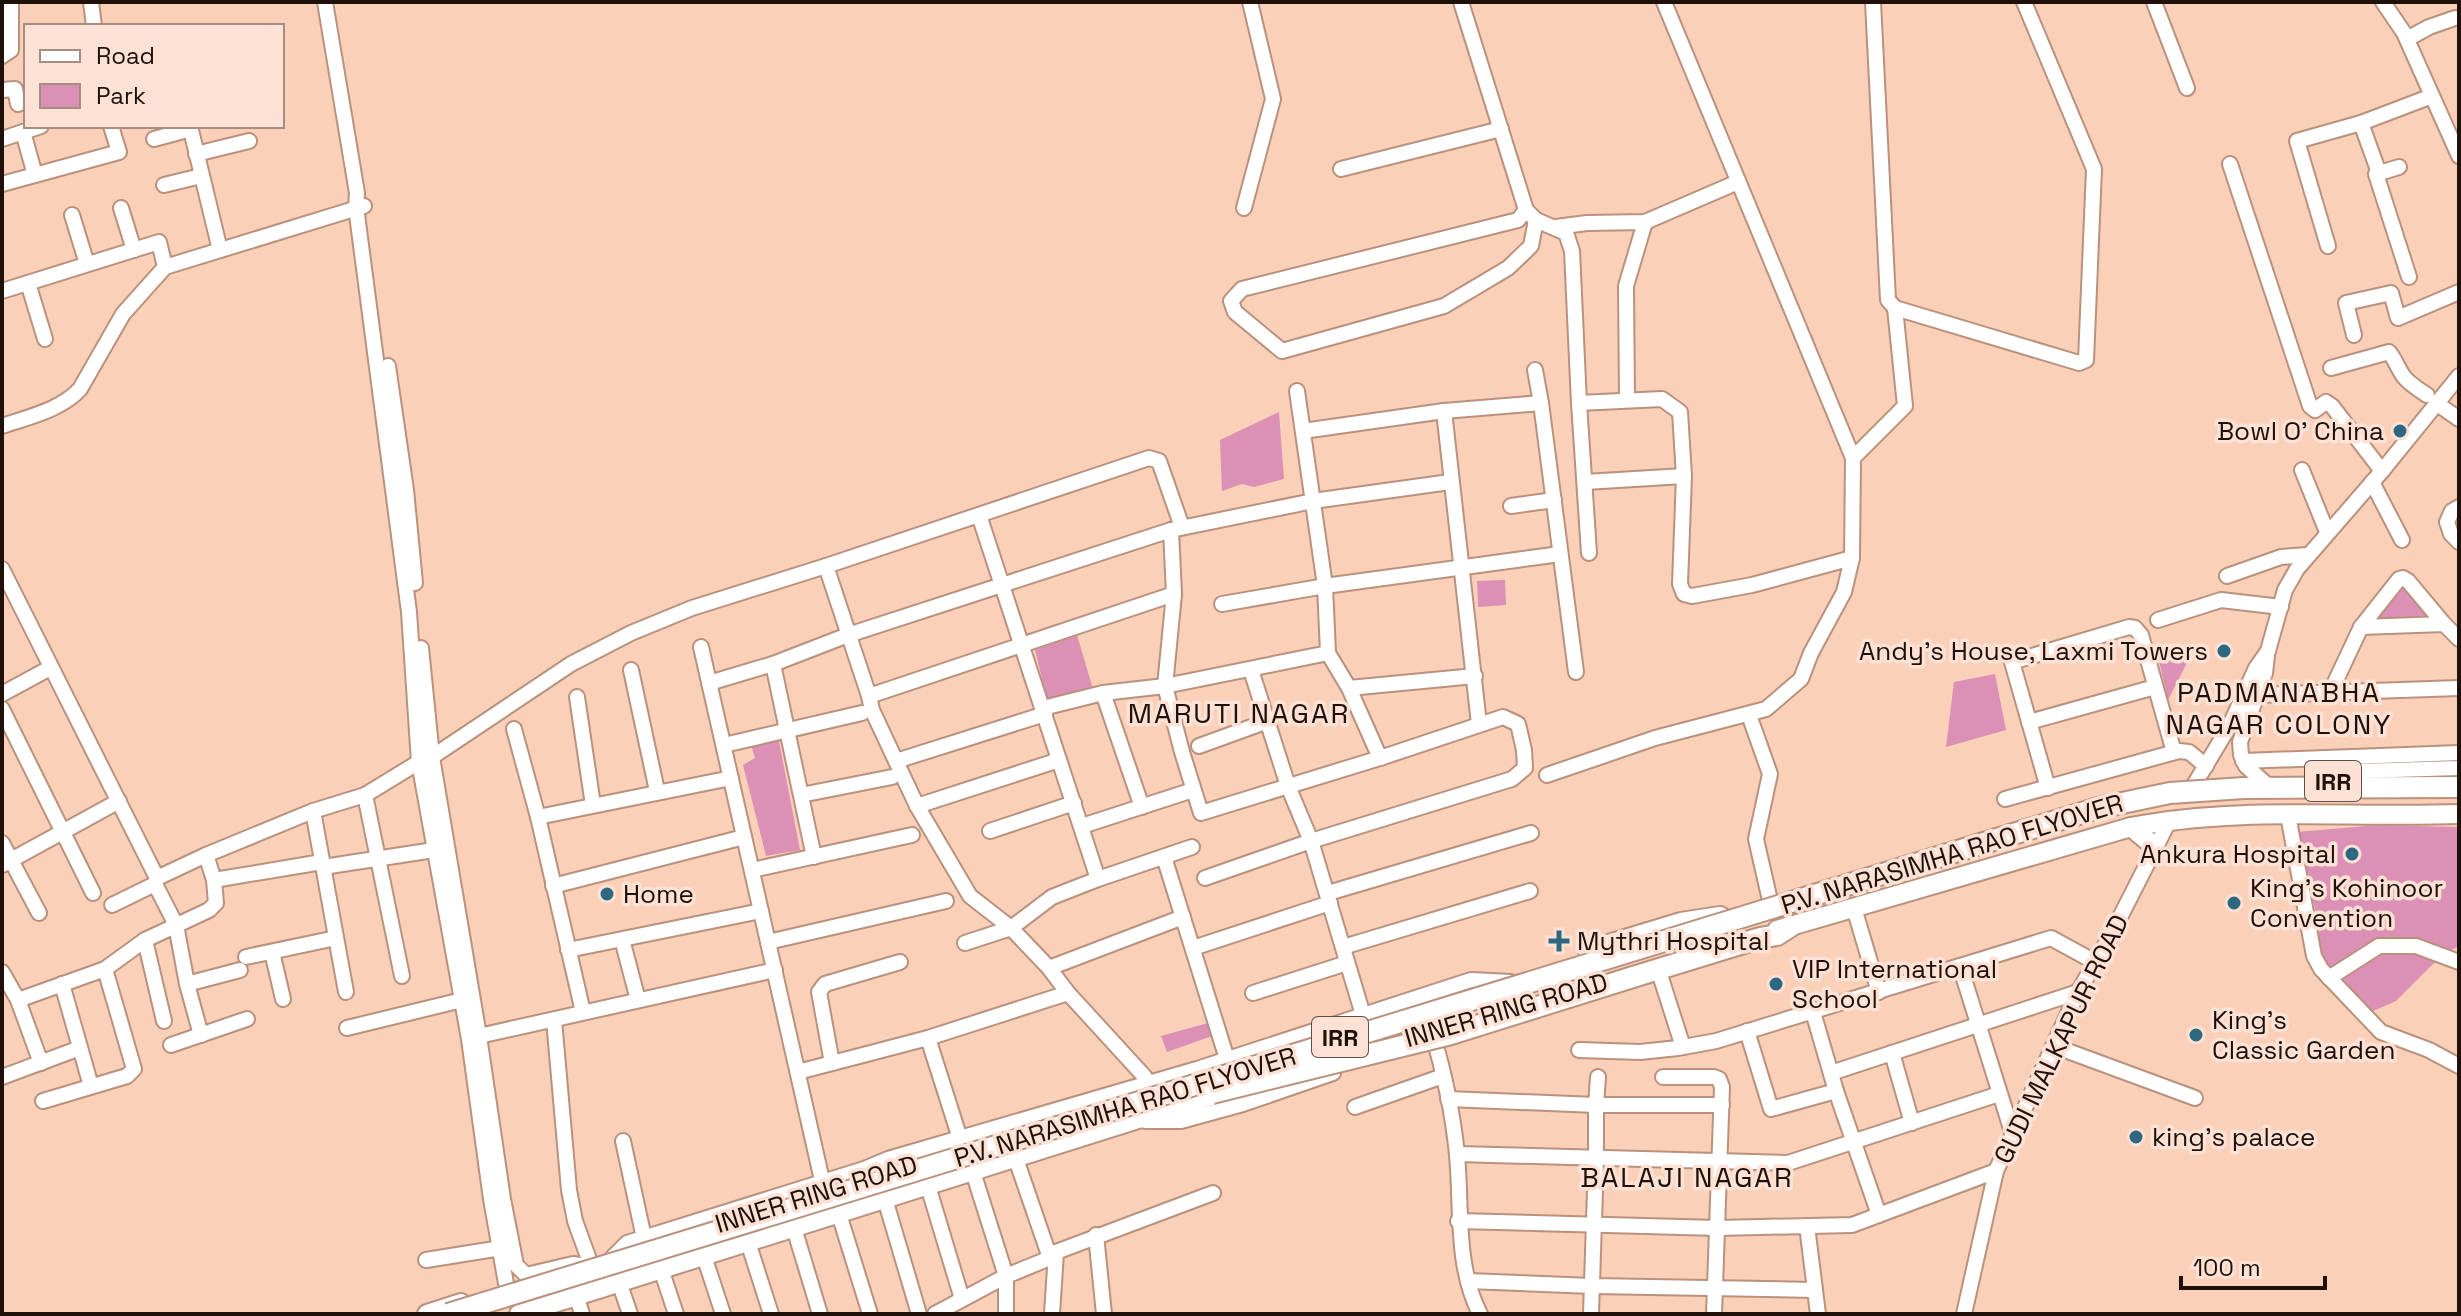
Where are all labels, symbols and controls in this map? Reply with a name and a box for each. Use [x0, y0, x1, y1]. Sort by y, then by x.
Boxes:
legend [24, 24, 284, 128]
text: Road [96, 40, 155, 71]
text: Park [96, 80, 146, 111]
place label: Bowl O' China [2217, 414, 2384, 448]
marker: Bowl O' China [2391, 422, 2409, 440]
place label: Andy's House, Laxmi Towers [1859, 634, 2208, 668]
marker: Andy's House, Laxmi Towers [2215, 642, 2233, 660]
district label: PADMANABHA NAGAR COLONY [2166, 674, 2392, 742]
district label: MARUTI NAGAR [1128, 695, 1350, 731]
road number: IRR [2305, 761, 2361, 801]
street label: P.V. NARASIMHA RAO FLYOVER [1777, 786, 2127, 922]
place label: Ankura Hospital [2140, 837, 2336, 871]
marker: Ankura Hospital [2343, 845, 2361, 863]
place label: King's Kohinoor Convention [2250, 871, 2443, 935]
place label: Home [623, 877, 694, 911]
marker: Home [598, 885, 616, 903]
marker: King's Kohinoor Convention [2225, 894, 2243, 912]
street label: GUDI MALKAPUR ROAD [1986, 909, 2136, 1169]
place label: Mythri Hospital [1577, 924, 1769, 958]
marker: Mythri Hospital [1548, 930, 1570, 952]
place label: VIP International School [1792, 952, 1997, 1016]
street label: INNER RING ROAD [1401, 965, 1611, 1055]
marker: VIP International School [1767, 975, 1785, 993]
place label: King's Classic Garden [2212, 1003, 2395, 1067]
road number: IRR [1312, 1017, 1368, 1057]
marker: King's Classic Garden [2187, 1026, 2205, 1044]
street label: P.V. NARASIMHA RAO FLYOVER [950, 1039, 1300, 1175]
place label: king's palace [2152, 1120, 2315, 1154]
marker: king's palace [2127, 1128, 2145, 1146]
street label: INNER RING ROAD [711, 1147, 921, 1241]
district label: BALAJI NAGAR [1580, 1159, 1794, 1195]
scale bar [2181, 1240, 2325, 1290]
text: 100 m [2193, 1252, 2261, 1283]

